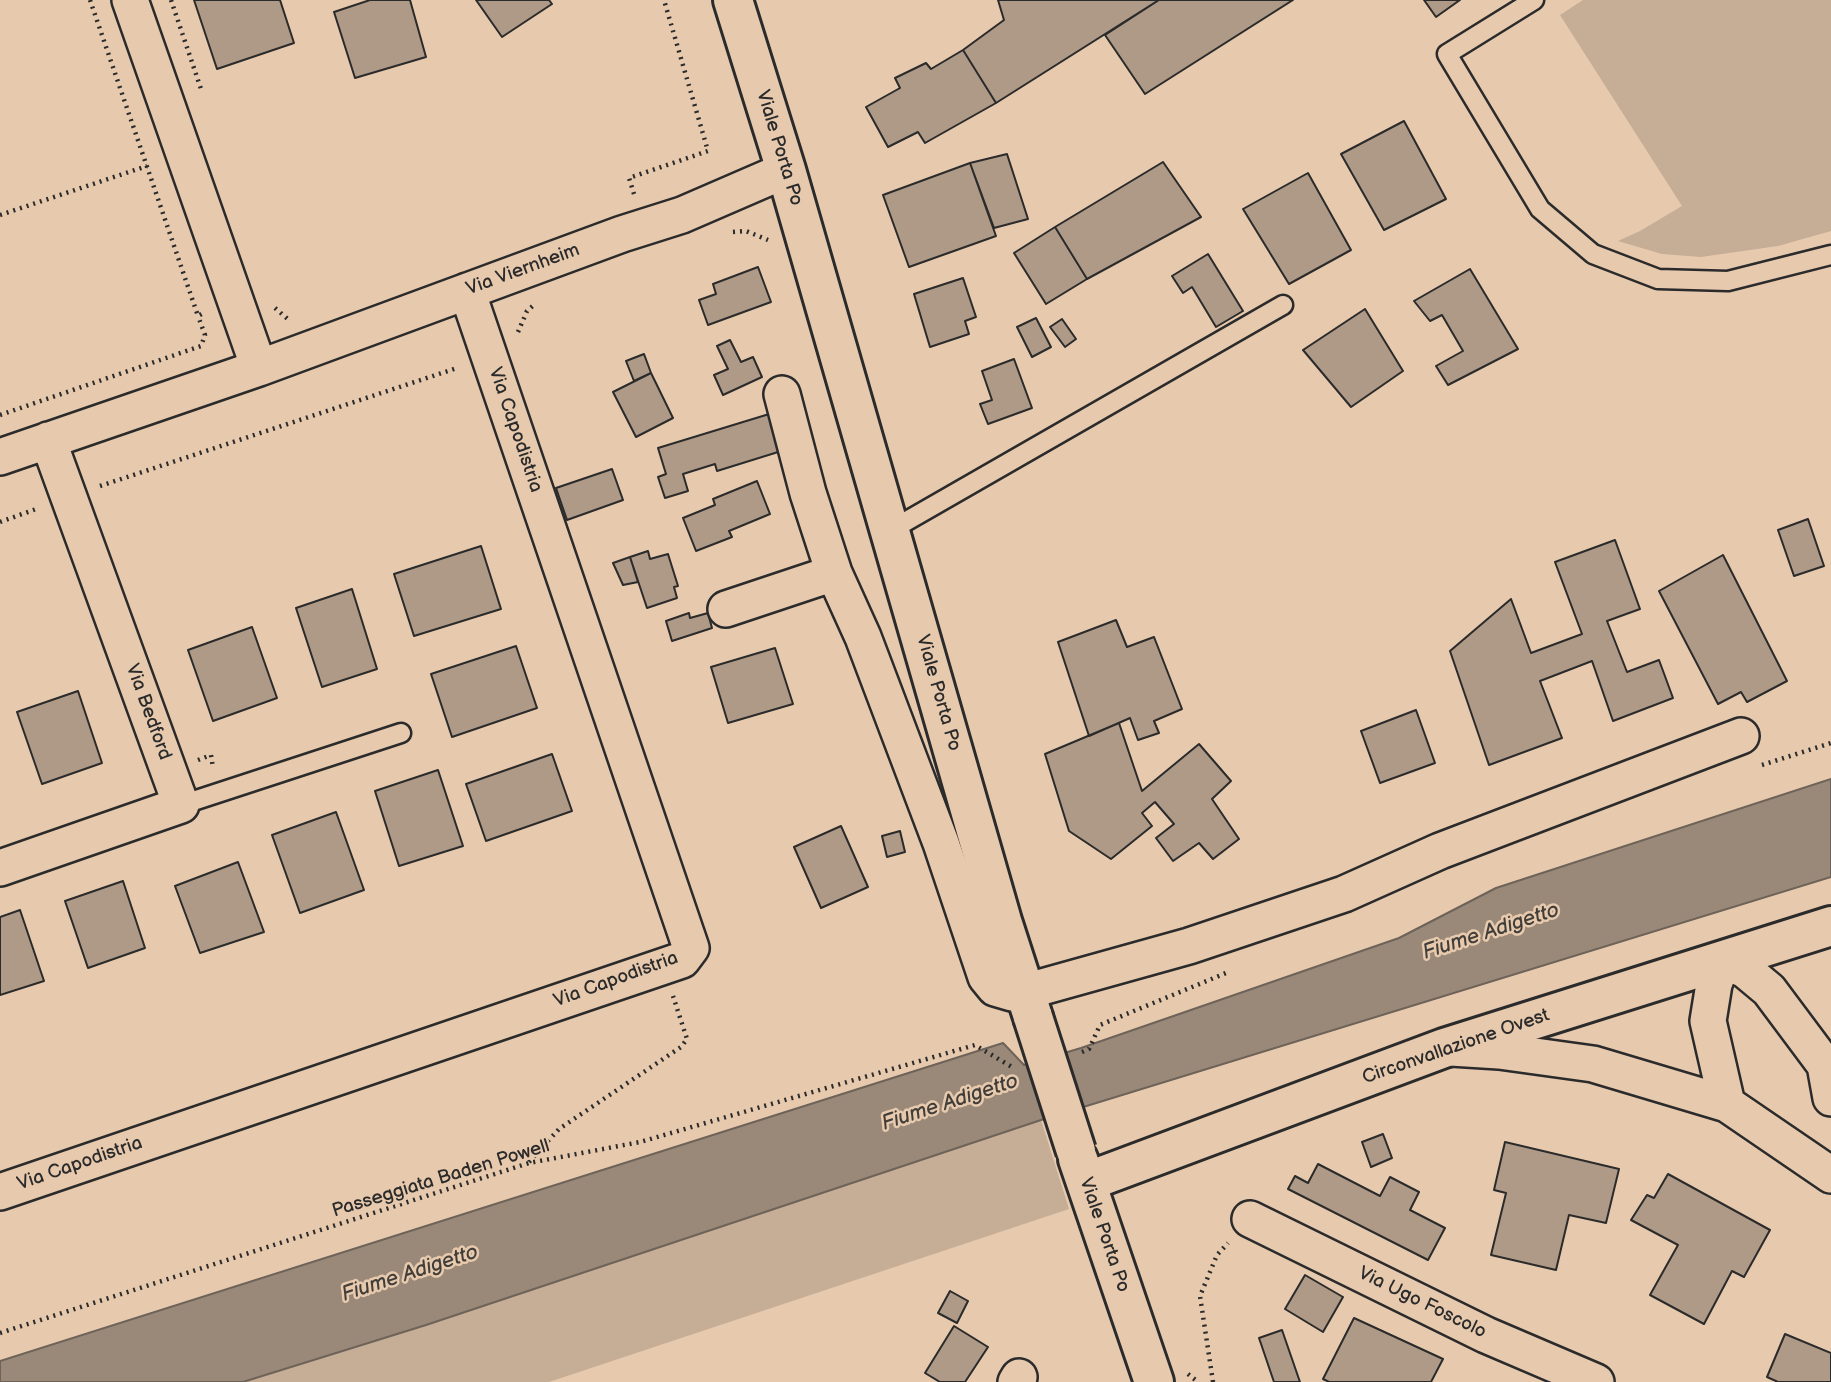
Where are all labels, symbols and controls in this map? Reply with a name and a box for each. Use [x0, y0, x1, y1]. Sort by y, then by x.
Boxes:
street label: Viale Porta Po [751, 87, 807, 209]
street label: Via Viernheim [463, 239, 583, 301]
street label: Via Capodistria [483, 364, 547, 496]
street label: Viale Porta Po [911, 632, 965, 754]
street label: Via Bedford [120, 661, 176, 763]
water label: Fiume Adigetto [1419, 898, 1563, 966]
street label: Via Capodistria [551, 947, 681, 1013]
street label: Circonvallazione Ovest [1360, 1004, 1552, 1090]
water label: Fiume Adigetto [878, 1069, 1022, 1137]
street label: Via Capodistria [14, 1132, 146, 1196]
street label: Passeggiata Baden Powell [329, 1135, 553, 1223]
street label: Viale Porta Po [1074, 1175, 1134, 1295]
water label: Fiume Adigetto [338, 1240, 482, 1308]
street label: Via Ugo Foscolo [1354, 1262, 1490, 1344]

